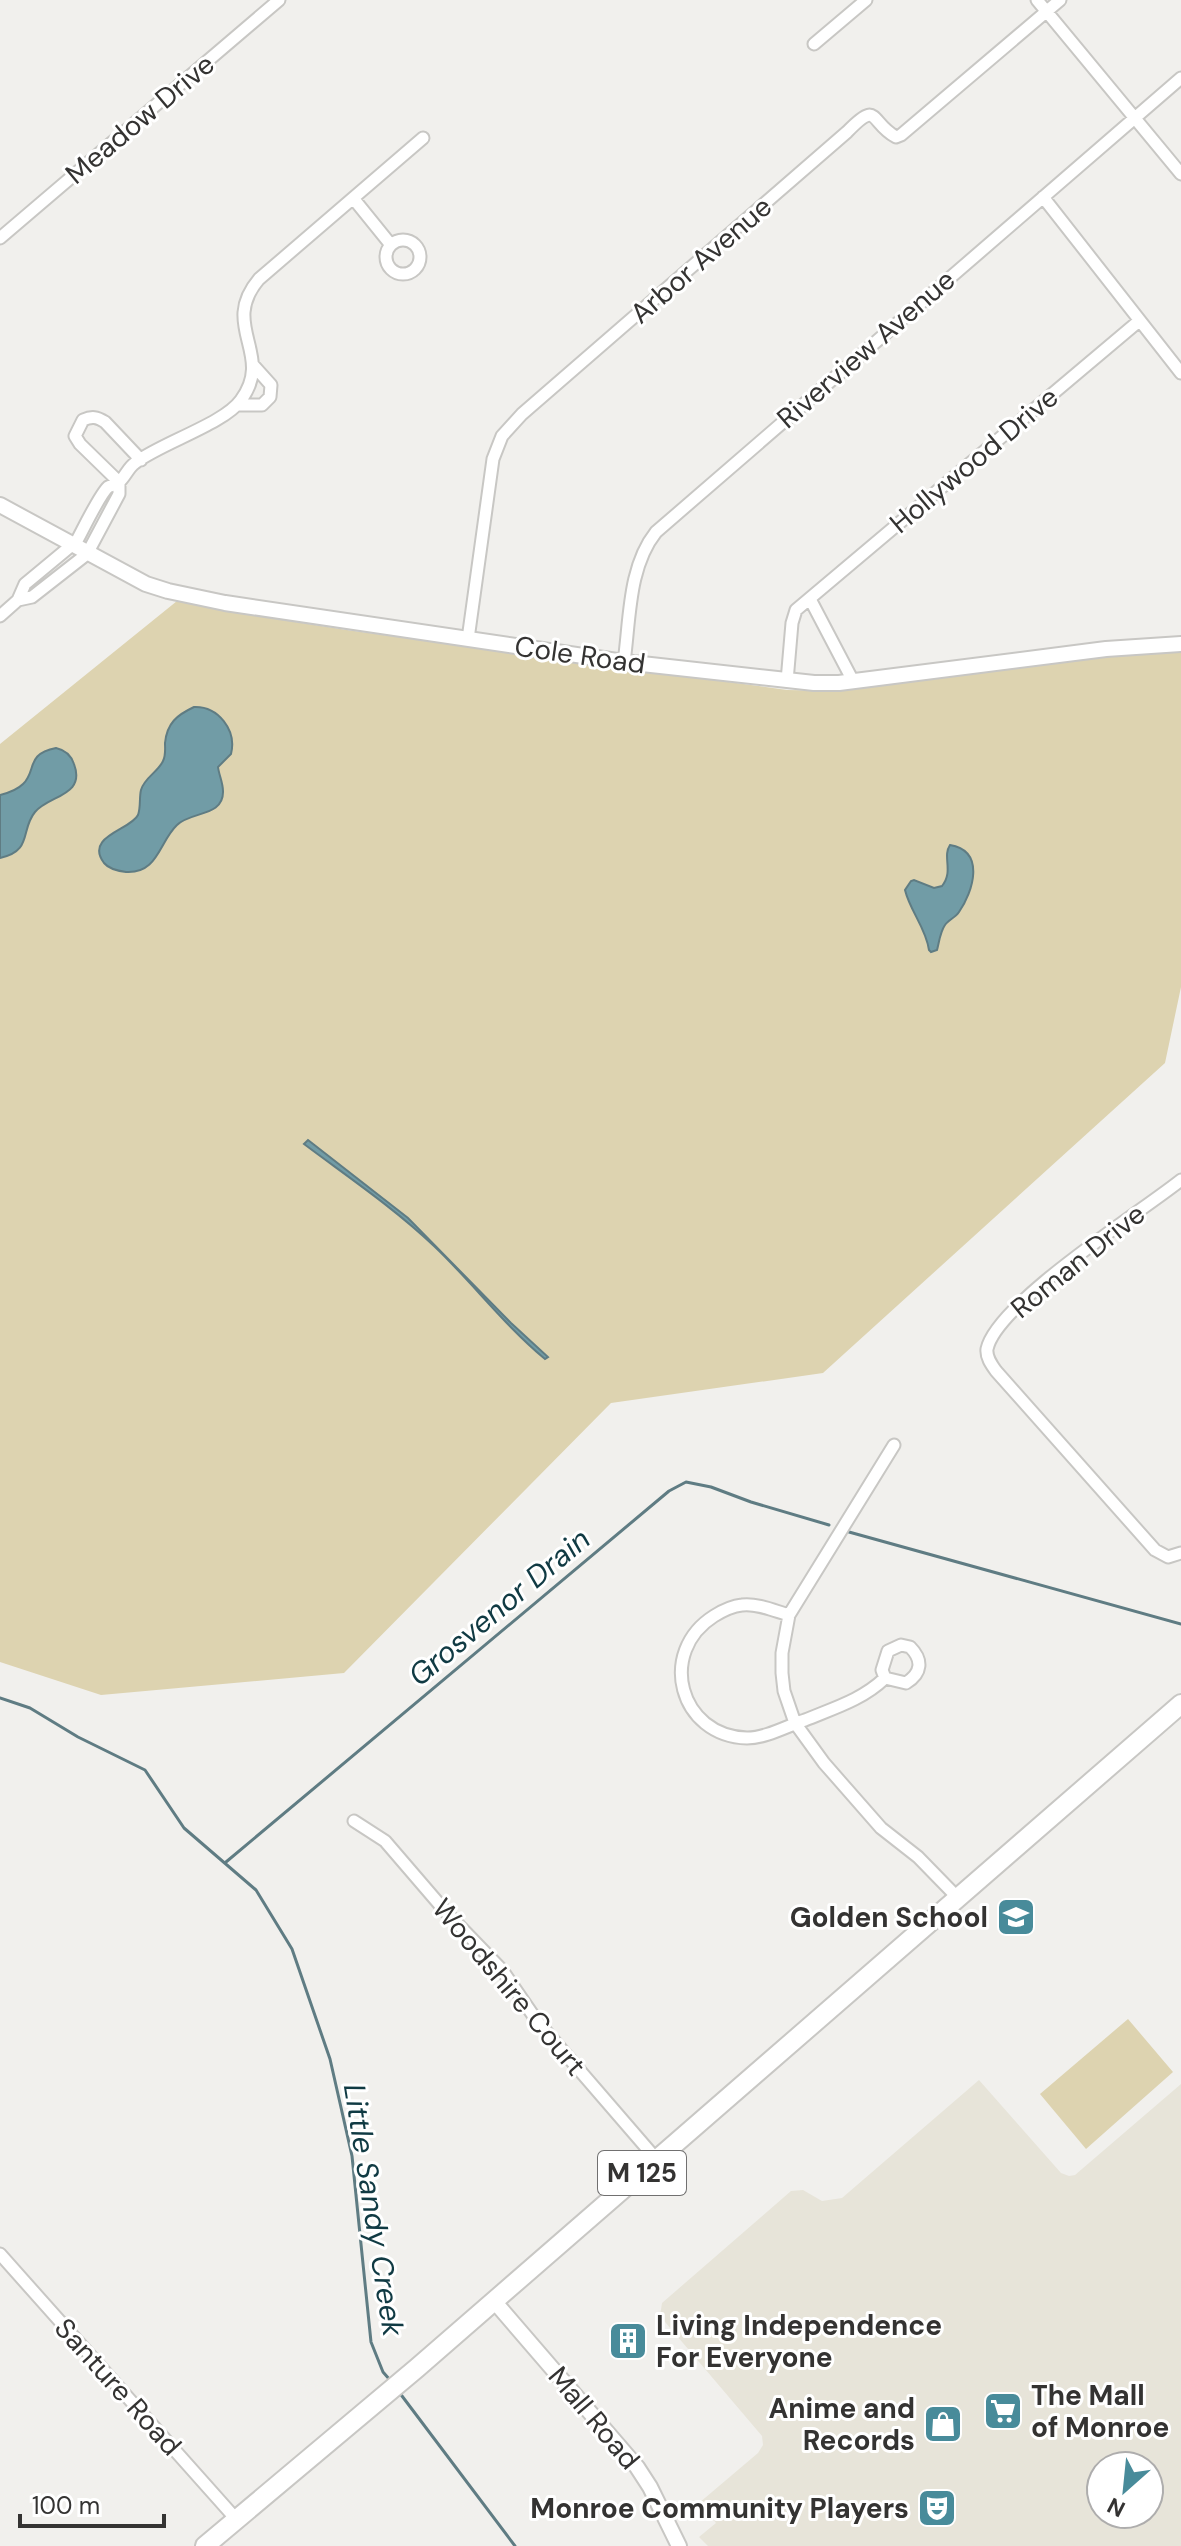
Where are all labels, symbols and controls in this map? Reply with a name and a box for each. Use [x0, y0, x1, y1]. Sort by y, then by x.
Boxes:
street label: Meadow Drive [58, 46, 222, 192]
street label: Arbor Avenue [622, 188, 780, 332]
street label: Riverview Avenue [769, 261, 963, 437]
street label: Hollywood Drive [882, 379, 1066, 541]
street label: Cole Road [512, 628, 648, 682]
street label: Roman Drive [1003, 1196, 1153, 1326]
water label: Grosvenor Drain [400, 1520, 598, 1694]
street label: Woodshire Court [424, 1891, 594, 2083]
school or university icon: Golden School [995, 1896, 1037, 1938]
place label: Golden School [790, 1899, 988, 1936]
water label: Little Sandy Creek [335, 2081, 413, 2340]
road number: M 125 [598, 2151, 686, 2195]
place label: Living Independence For Everyone [656, 2307, 942, 2376]
street label: Santure Road [46, 2310, 190, 2464]
building icon: Living Independence For Everyone [607, 2320, 649, 2362]
street label: Mall Road [540, 2359, 648, 2477]
place label: The Mall of Monroe [1031, 2377, 1169, 2446]
place label: Anime and Records [768, 2390, 915, 2459]
supermarket icon: The Mall of Monroe [982, 2390, 1024, 2432]
shop icon: Anime and Records [922, 2403, 964, 2445]
north arrow [1085, 2450, 1165, 2530]
scale bar [20, 2478, 164, 2528]
theatre icon: Monroe Community Players [916, 2487, 958, 2529]
text: 100 m [32, 2490, 100, 2521]
place label: Monroe Community Players [530, 2490, 909, 2527]
text: N [1102, 2491, 1130, 2524]

